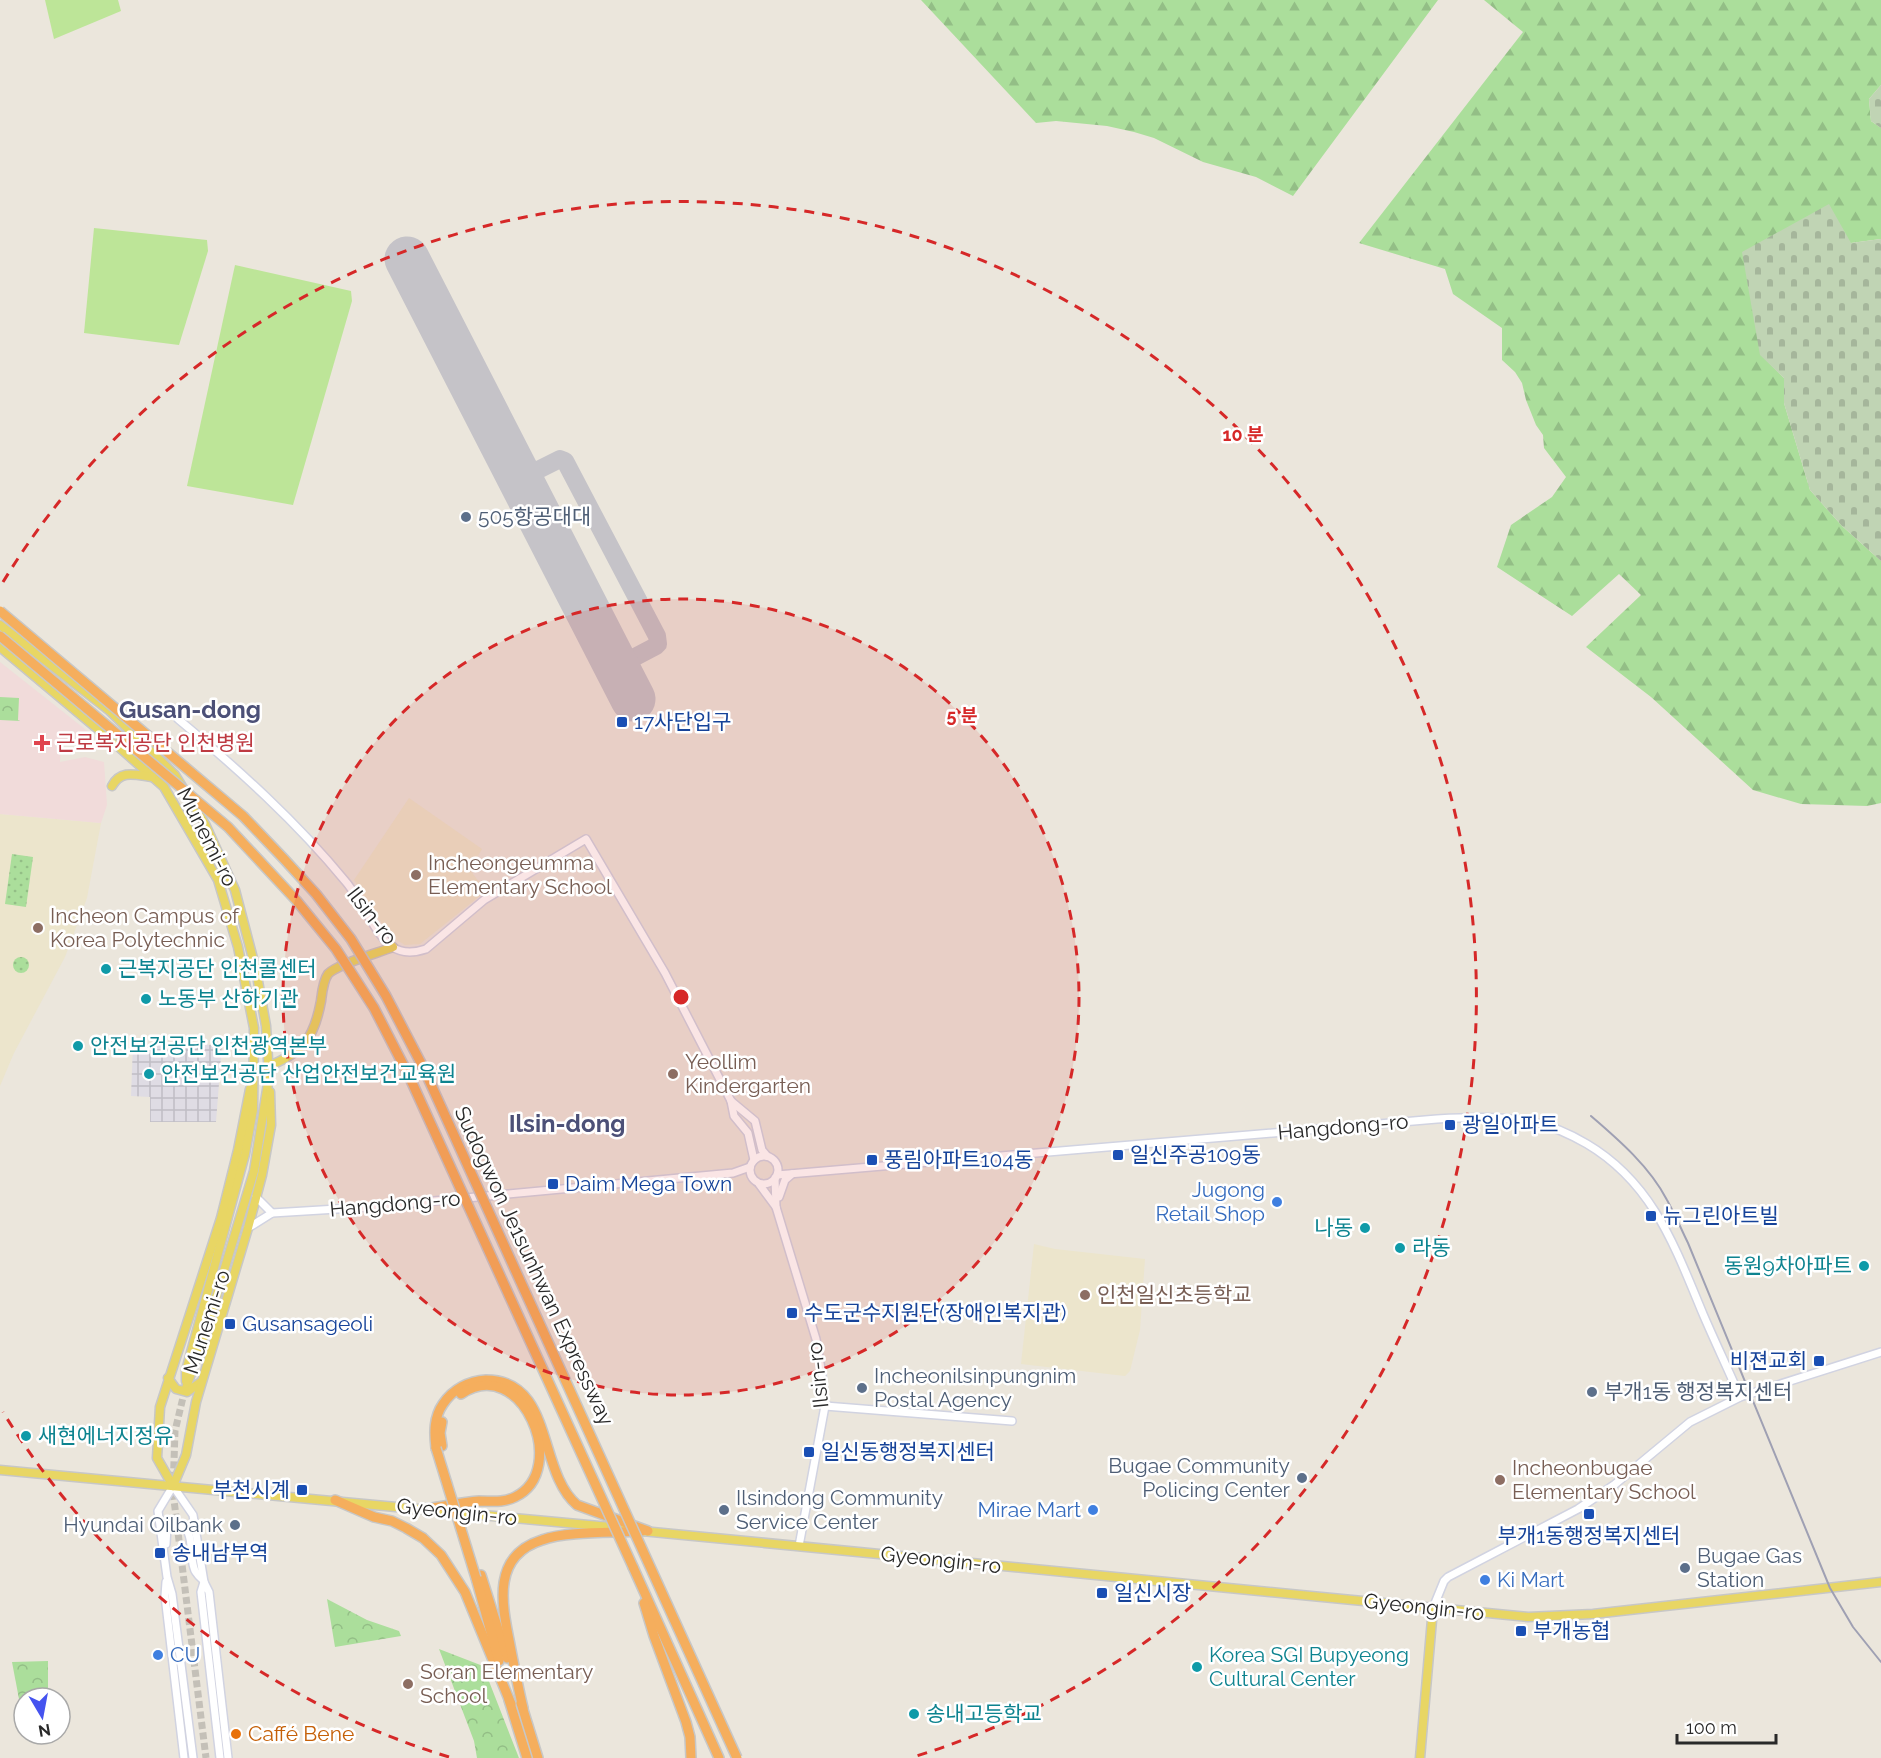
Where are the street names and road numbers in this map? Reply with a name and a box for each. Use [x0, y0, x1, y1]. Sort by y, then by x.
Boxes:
street label: Munemi-ro [172, 783, 243, 890]
street label: Ilsin-ro [342, 882, 403, 950]
street label: Sudogwon Je1sunhwan Expressway [449, 1102, 620, 1429]
street label: Hangdong-ro [1276, 1108, 1409, 1145]
street label: Hangdong-ro [328, 1185, 461, 1222]
street label: Munemi-ro [178, 1267, 235, 1377]
street label: Ilsin-ro [802, 1341, 833, 1409]
street label: Gyeongin-ro [396, 1493, 519, 1530]
street label: Gyeongin-ro [880, 1541, 1003, 1578]
street label: Gyeongin-ro [1363, 1588, 1486, 1625]

